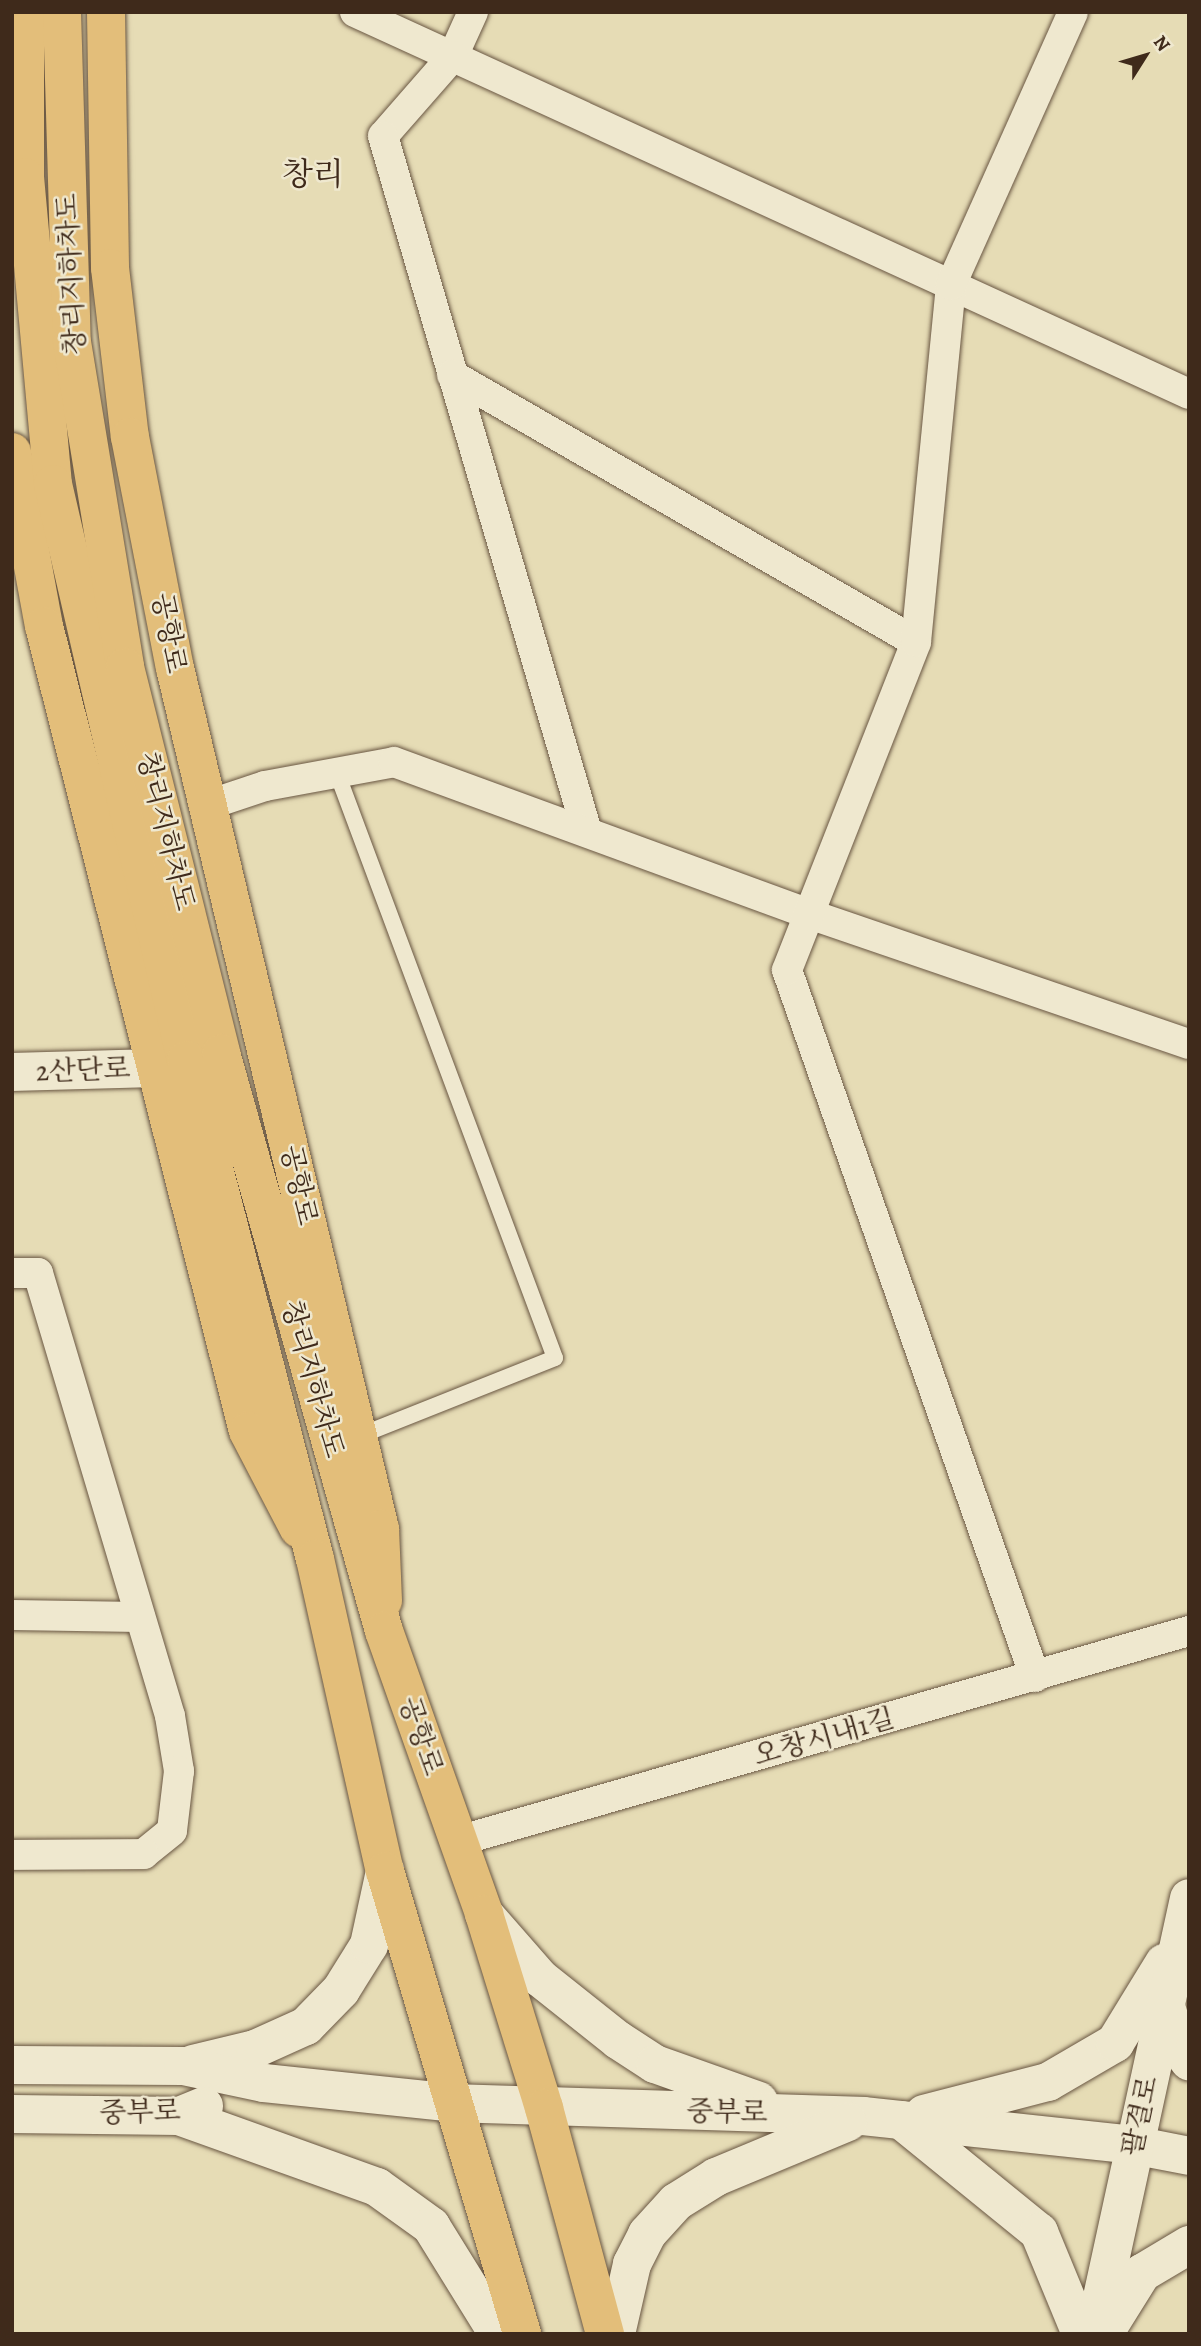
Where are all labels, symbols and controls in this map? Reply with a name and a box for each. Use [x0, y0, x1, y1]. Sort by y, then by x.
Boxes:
north arrow [1110, 21, 1180, 91]
text: N [1147, 30, 1176, 57]
district label: 창리 [282, 155, 344, 193]
street label: 창리지하차도 [50, 192, 92, 356]
street label: 공항로 [145, 590, 193, 676]
street label: 창리지하차도 [130, 748, 202, 914]
street label: 2산단로 [35, 1052, 131, 1088]
street label: 공항로 [274, 1142, 324, 1228]
street label: 창리지하차도 [274, 1296, 352, 1462]
street label: 공항로 [392, 1692, 450, 1780]
street label: 오창시내1길 [750, 1701, 898, 1773]
street label: 팔결로 [1115, 2073, 1165, 2159]
street label: 중부로 [99, 2094, 181, 2130]
street label: 중부로 [686, 2094, 768, 2130]

